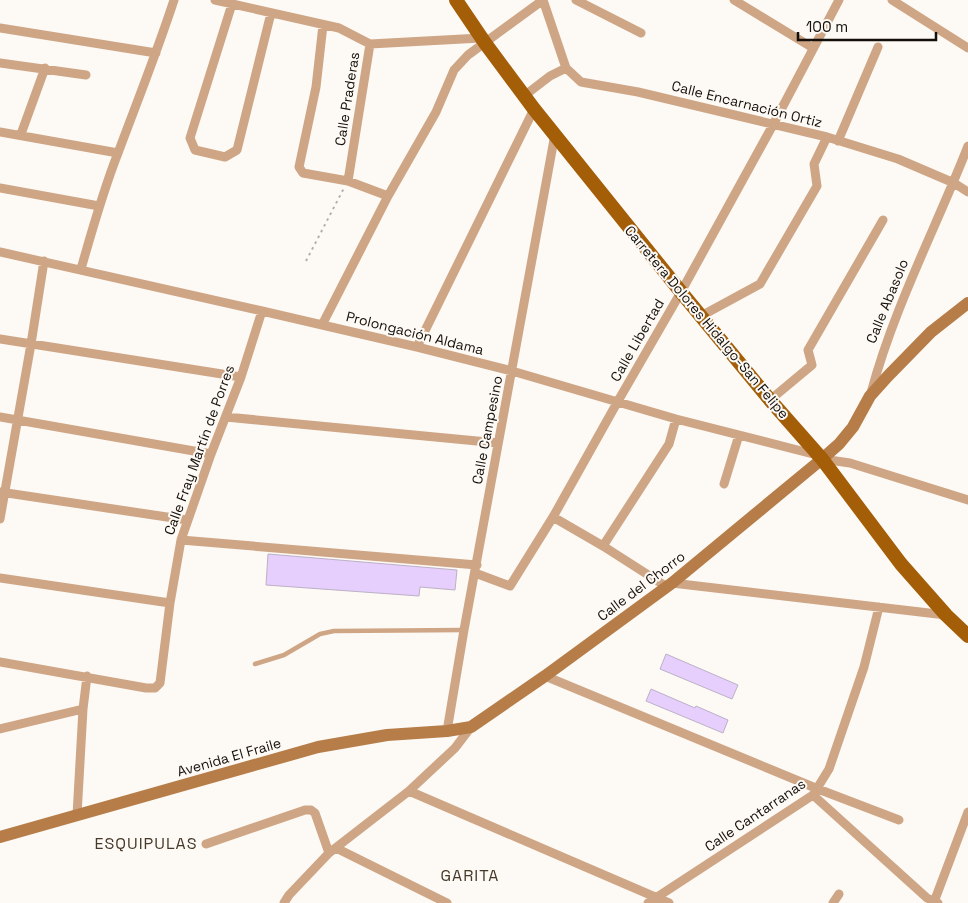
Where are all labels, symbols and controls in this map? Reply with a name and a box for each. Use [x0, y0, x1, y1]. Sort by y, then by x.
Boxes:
scale bar [798, 10, 936, 42]
text: 100 m [806, 17, 848, 36]
street label: Calle Praderas [331, 51, 363, 147]
street label: Calle Encarnación Ortiz [670, 77, 824, 131]
street label: Carretera Dolores Hidalgo-San Felipe [621, 222, 793, 422]
street label: Calle Abasolo [862, 256, 912, 346]
street label: Calle Libertad [606, 295, 668, 385]
street label: Prolongación Aldama [344, 307, 486, 359]
street label: Calle Fray Martín de Porres [160, 363, 238, 537]
street label: Calle Campesino [468, 374, 506, 486]
street label: Calle del Chorro [594, 547, 688, 625]
street label: Avenida El Fraile [175, 734, 283, 780]
street label: Calle Cantarranas [701, 775, 809, 855]
district label: ESQUIPULAS [95, 833, 197, 854]
district label: GARITA [441, 865, 499, 886]

